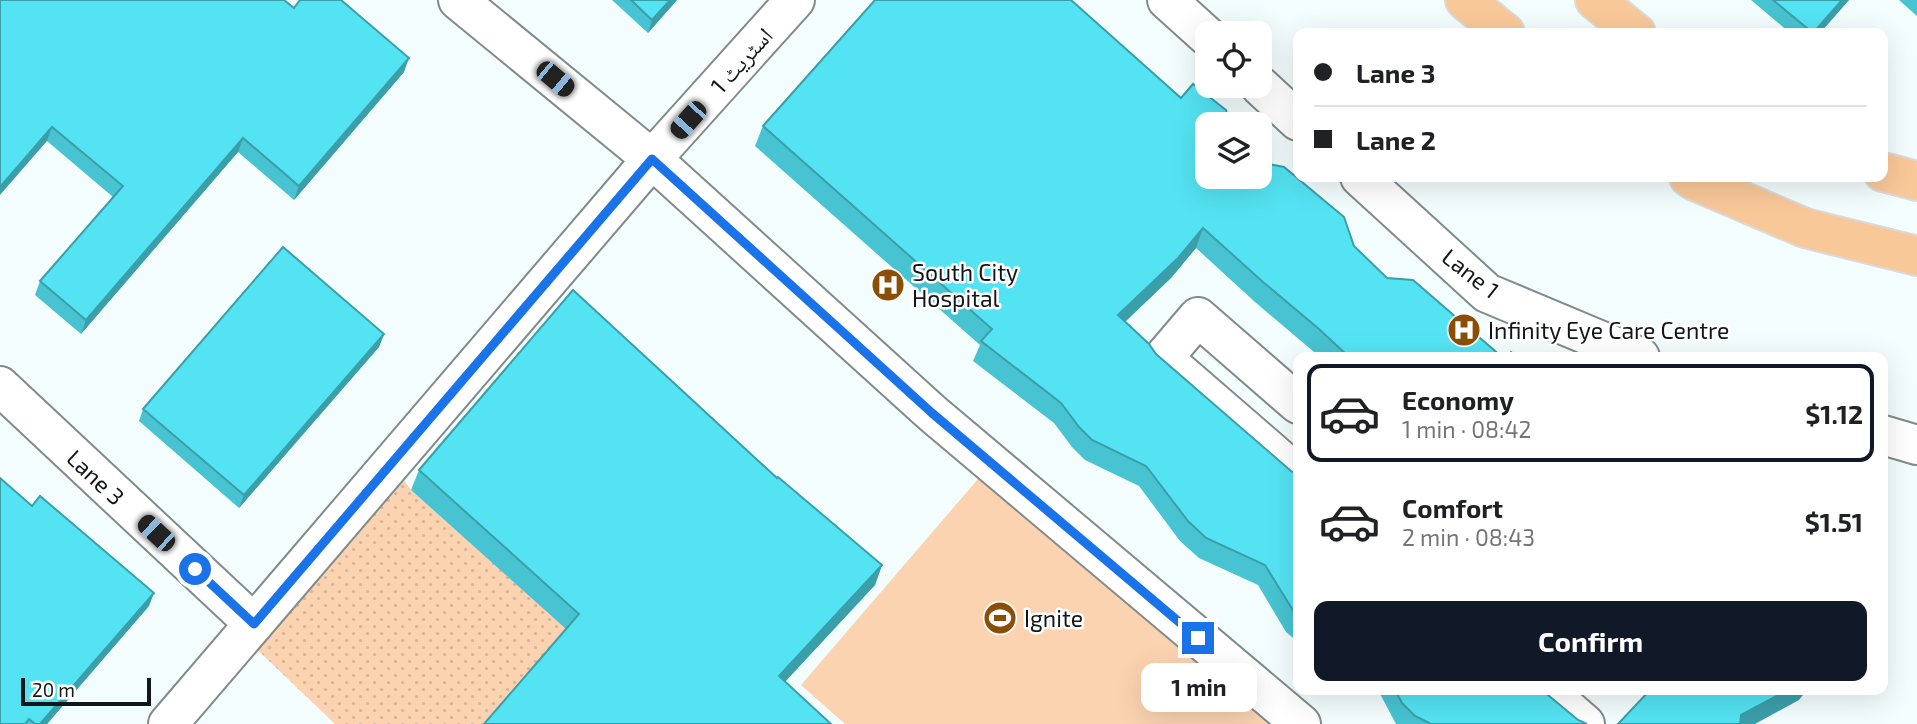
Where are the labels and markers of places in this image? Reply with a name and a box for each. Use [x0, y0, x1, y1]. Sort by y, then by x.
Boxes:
place label: South City Hospital [912, 258, 1018, 312]
hospital icon: South City Hospital [869, 266, 907, 304]
hospital icon: Infinity Eye Care Centre [1445, 311, 1483, 349]
place label: Infinity Eye Care Centre [1488, 316, 1729, 344]
sports icon: Ignite [981, 599, 1019, 637]
place label: Ignite [1024, 604, 1083, 632]

